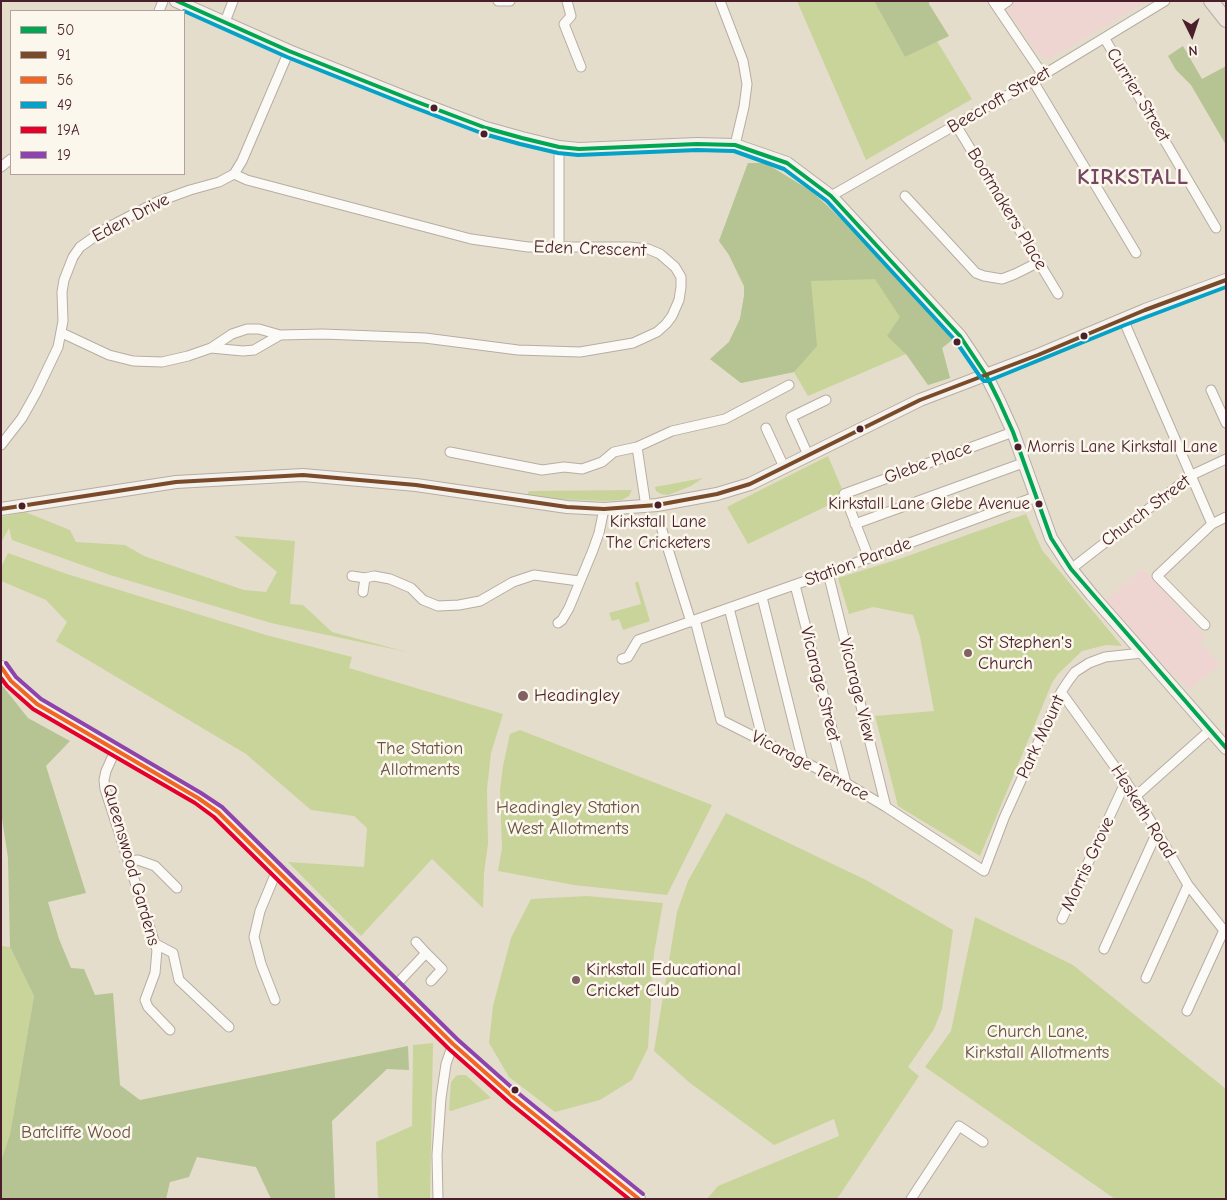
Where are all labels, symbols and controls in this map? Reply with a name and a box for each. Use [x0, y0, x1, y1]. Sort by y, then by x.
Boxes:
legend [10, 10, 185, 175]
north arrow [1167, 10, 1217, 60]
text: 50 [57, 21, 74, 39]
text: N [1188, 42, 1198, 59]
street label: Currier Street [1101, 44, 1175, 146]
text: 91 [57, 46, 71, 64]
street label: Beecroft Street [944, 62, 1054, 138]
text: 56 [57, 71, 73, 89]
text: 49 [57, 96, 72, 114]
unlabelled marker [429, 103, 439, 113]
text: 19A [57, 121, 80, 139]
unlabelled marker [479, 129, 489, 139]
street label: Bootmakers Place [962, 144, 1052, 274]
text: 19 [57, 146, 71, 164]
district label: KIRKSTALL [1076, 165, 1190, 191]
street label: Eden Drive [89, 189, 173, 247]
street label: Eden Crescent [533, 236, 647, 262]
unlabelled marker [1079, 331, 1089, 341]
unlabelled marker [952, 337, 962, 347]
unlabelled marker [855, 424, 865, 434]
street label: Glebe Place [881, 437, 975, 489]
place label: Morris Lane Kirkstall Lane [1027, 437, 1218, 457]
marker: Morris Lane Kirkstall Lane [1013, 442, 1023, 452]
street label: Church Street [1097, 471, 1195, 551]
place label: Kirkstall Lane Glebe Avenue [828, 494, 1030, 514]
marker: Kirkstall Lane Glebe Avenue [1034, 499, 1044, 509]
marker: Kirkstall Lane The Cricketers [653, 500, 663, 510]
unlabelled marker [17, 501, 27, 511]
place label: Kirkstall Lane The Cricketers [606, 512, 710, 552]
street label: Station Parade [802, 533, 914, 591]
street label: Vicarage Street [795, 624, 845, 744]
place label: St Stephen's Church [978, 632, 1072, 674]
street label: Vicarage View [834, 636, 880, 744]
marker: St Stephen's Church [962, 647, 974, 659]
place label: Headingley [534, 685, 619, 707]
marker: Headingley [516, 689, 530, 703]
street label: Park Mount [1012, 692, 1070, 782]
street label: Vicarage Terrace [747, 726, 873, 806]
park label: The Station Allotments [377, 738, 463, 781]
street label: Hesketh Road [1106, 761, 1180, 863]
street label: Queenswood Gardens [98, 782, 164, 948]
park label: Headingley Station West Allotments [496, 797, 640, 840]
street label: Morris Grove [1057, 813, 1119, 915]
place label: Kirkstall Educational Cricket Club [586, 959, 741, 1002]
marker: Kirkstall Educational Cricket Club [570, 974, 582, 986]
park label: Church Lane, Kirkstall Allotments [965, 1021, 1109, 1064]
unlabelled marker [510, 1085, 520, 1095]
park label: Batcliffe Wood [21, 1122, 131, 1144]

